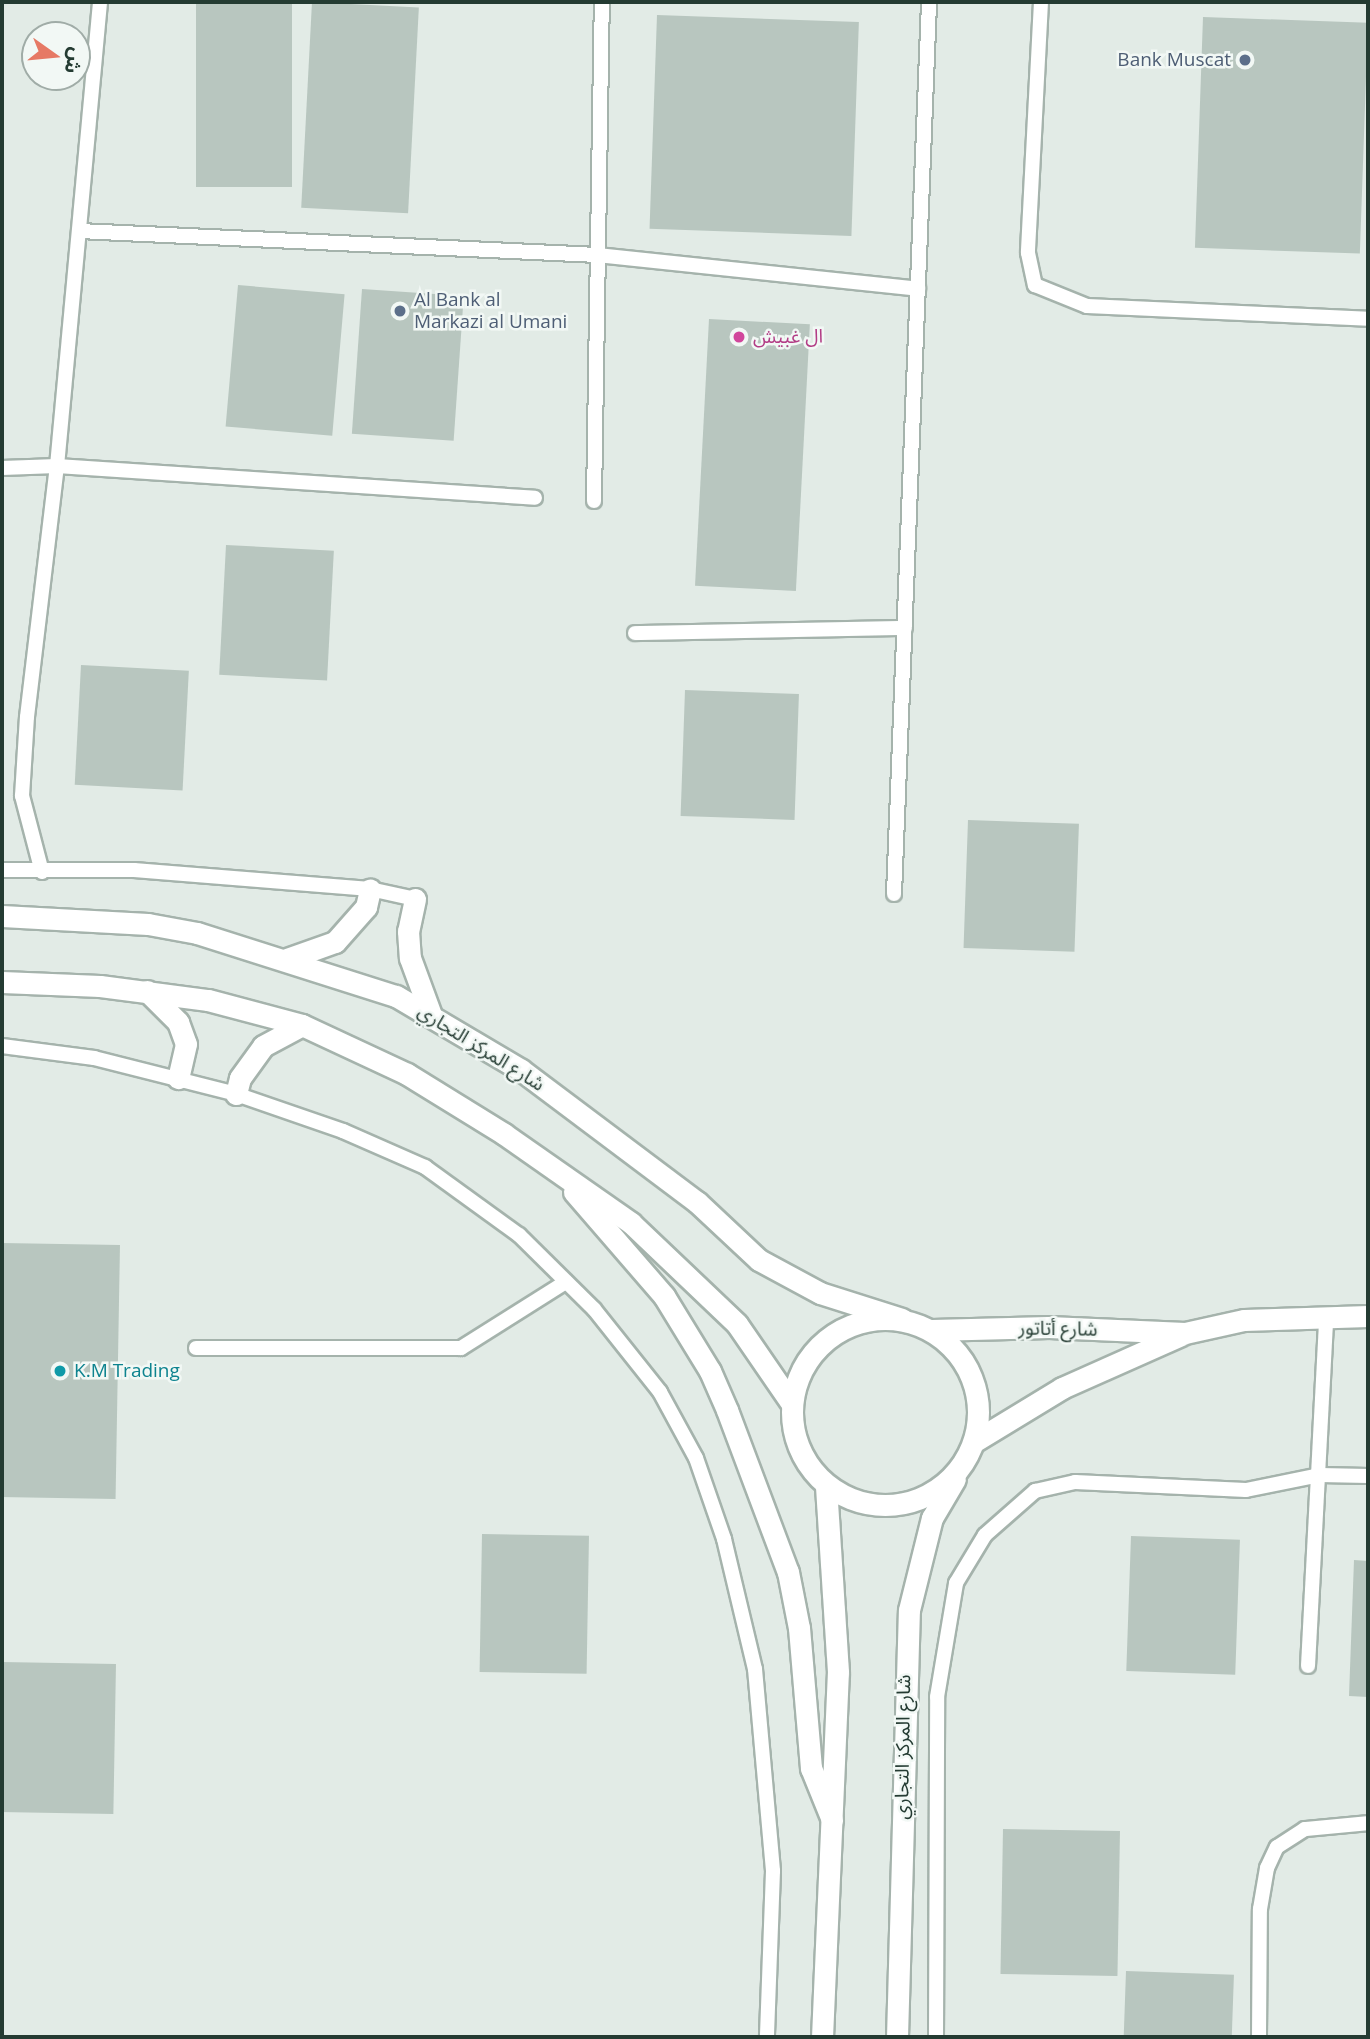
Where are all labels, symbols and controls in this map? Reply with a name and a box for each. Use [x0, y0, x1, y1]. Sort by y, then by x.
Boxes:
north arrow [21, 21, 91, 91]
text: ش [58, 45, 90, 77]
place label: Bank Muscat [1117, 49, 1231, 71]
marker: Bank Muscat [1237, 52, 1253, 68]
place label: Al Bank al Markazi al Umani [414, 289, 567, 333]
marker: Al Bank al Markazi al Umani [392, 303, 408, 319]
place label: ال غبيش [753, 326, 823, 348]
marker: ال غبيش [731, 329, 747, 345]
street label: شارع المركز التجاري [413, 1000, 549, 1096]
street label: شارع أتاتور [1018, 1317, 1098, 1341]
place label: K.M Trading [74, 1360, 180, 1382]
marker: K.M Trading [52, 1363, 68, 1379]
street label: شارع المركز التجاري [890, 1674, 916, 1820]

